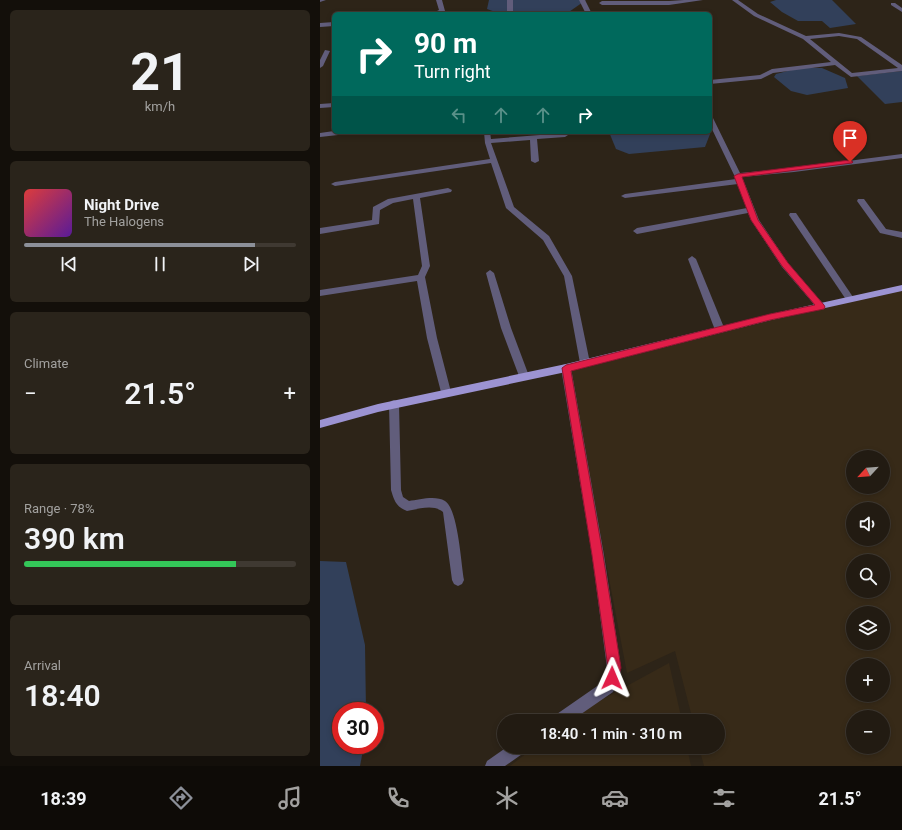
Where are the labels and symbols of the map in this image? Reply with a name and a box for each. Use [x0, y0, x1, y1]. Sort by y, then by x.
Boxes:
pin [833, 121, 867, 162]
north arrow [846, 450, 890, 494]
position arrow [591, 657, 633, 699]
speed limit sign: 30 [332, 702, 384, 754]

